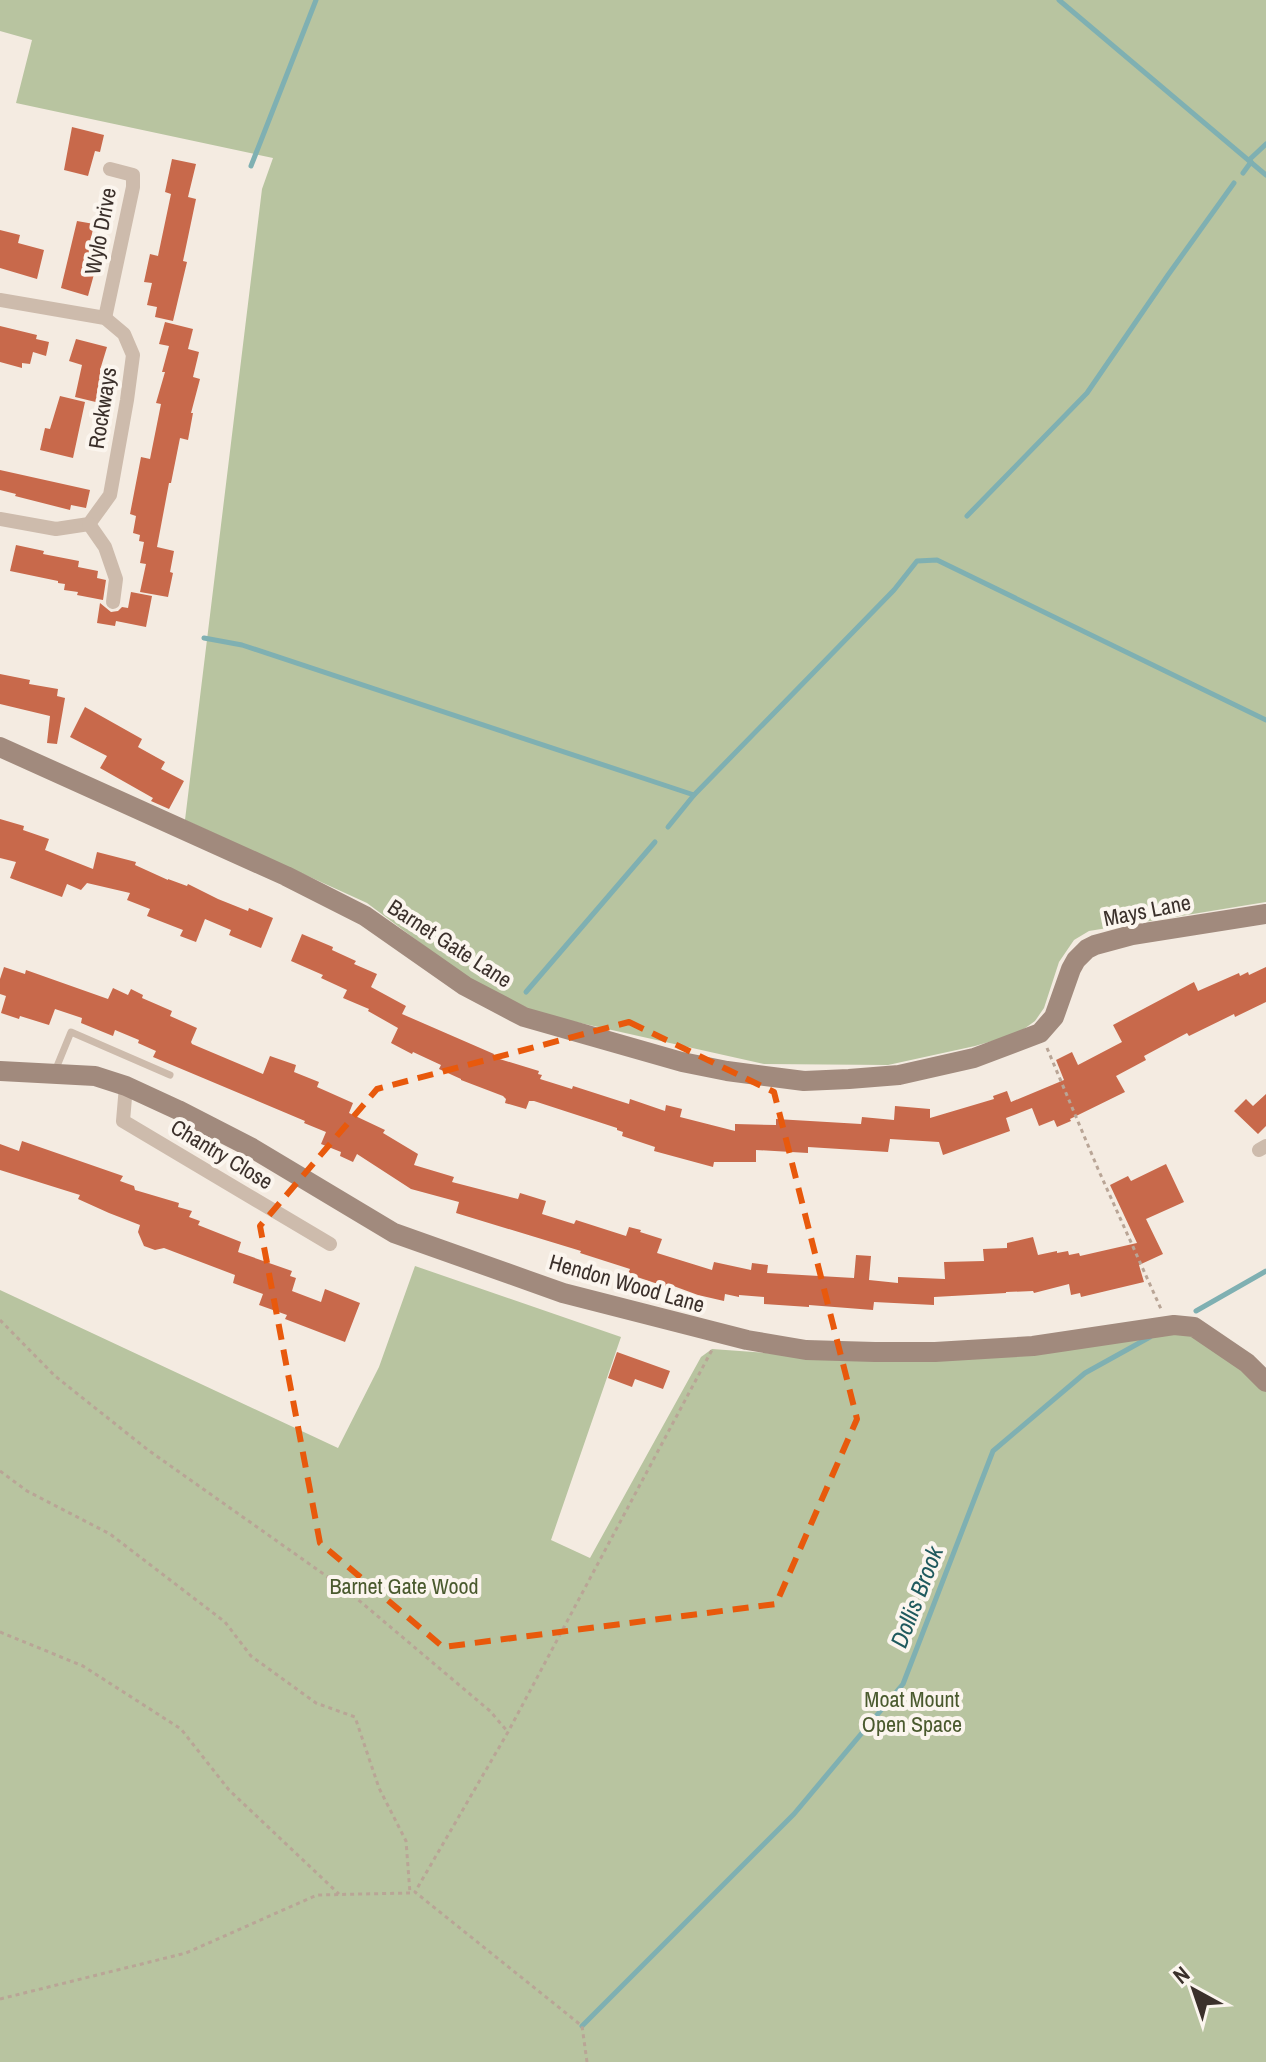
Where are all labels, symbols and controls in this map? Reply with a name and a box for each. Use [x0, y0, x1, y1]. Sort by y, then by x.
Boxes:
street label: Wylo Drive [77, 185, 123, 277]
street label: Rockways [81, 365, 123, 451]
street label: Mays Lane [1101, 887, 1193, 933]
street label: Barnet Gate Lane [382, 892, 518, 994]
street label: Chantry Close [165, 1112, 279, 1196]
street label: Hendon Wood Lane [546, 1247, 708, 1319]
water label: Dollis Brook [882, 1540, 950, 1652]
park label: Barnet Gate Wood [329, 1571, 479, 1601]
park label: Moat Mount Open Space [862, 1684, 962, 1739]
north arrow [1154, 1950, 1234, 2030]
text: N [1167, 1959, 1196, 1990]

